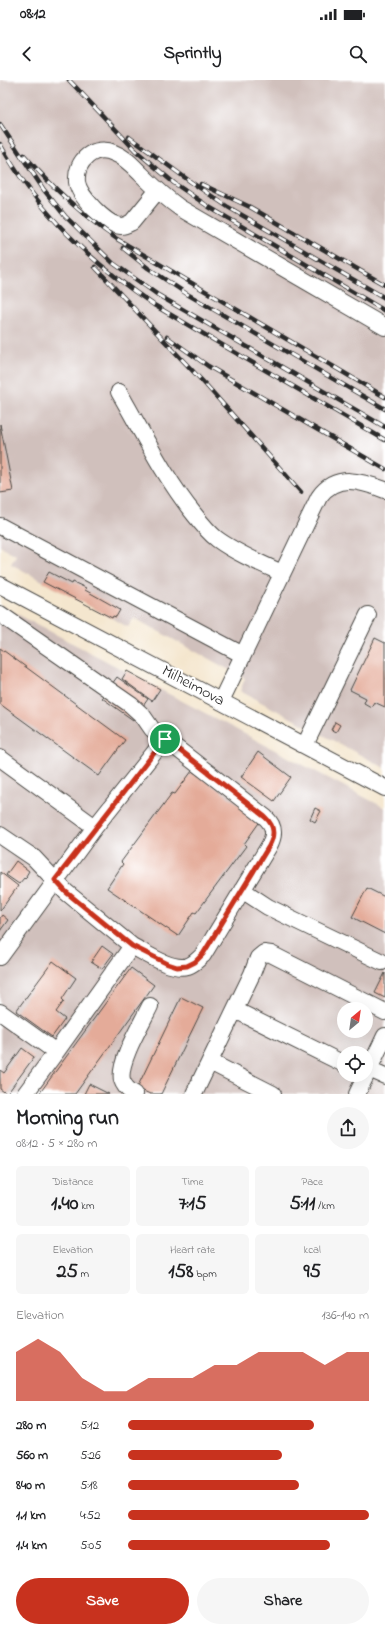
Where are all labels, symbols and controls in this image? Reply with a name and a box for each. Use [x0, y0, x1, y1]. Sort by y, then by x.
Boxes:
text: 08:12 [20, 3, 46, 25]
text: Sprintly [163, 41, 222, 67]
icon: back [16, 43, 38, 65]
icon: search [347, 43, 369, 65]
street label: Milheimova [157, 659, 229, 713]
pin [148, 722, 182, 756]
icon: arrive [154, 728, 176, 750]
north arrow [337, 1002, 373, 1038]
map controls [337, 1002, 373, 1082]
button: locate [337, 1046, 373, 1082]
text: Morning run [16, 1103, 119, 1135]
button: share [327, 1107, 369, 1149]
text: 08:12 · 5 × 280 m [16, 1134, 97, 1153]
text: Distance [53, 1174, 93, 1190]
text: Time [182, 1174, 203, 1190]
text: Pace [301, 1174, 323, 1190]
text: 1.40 [51, 1190, 78, 1219]
text: 7:15 [179, 1190, 206, 1219]
text: 5:11 [289, 1190, 315, 1219]
text: km [78, 1198, 95, 1214]
text: /km [315, 1198, 335, 1214]
text: Elevation [53, 1242, 93, 1258]
text: Heart rate [170, 1242, 215, 1258]
text: kcal [303, 1242, 321, 1258]
text: 25 [56, 1258, 78, 1287]
text: 158 [168, 1258, 194, 1287]
text: 95 [303, 1258, 321, 1287]
text: m [78, 1266, 89, 1282]
text: bpm [194, 1266, 217, 1282]
text: Elevation [16, 1306, 64, 1325]
text: 136–140 m [322, 1306, 369, 1325]
text: 280 m [16, 1416, 46, 1435]
text: 5:12 [80, 1416, 99, 1435]
text: 560 m [16, 1446, 48, 1465]
text: 5:26 [80, 1446, 101, 1465]
text: 840 m [16, 1476, 45, 1495]
text: 5:18 [80, 1476, 98, 1495]
text: 1.1 km [16, 1506, 46, 1525]
text: 4:52 [80, 1506, 100, 1525]
text: 1.4 km [16, 1536, 47, 1555]
text: 5:05 [80, 1536, 102, 1555]
button: Save [16, 1578, 189, 1624]
button: Share [197, 1578, 369, 1624]

